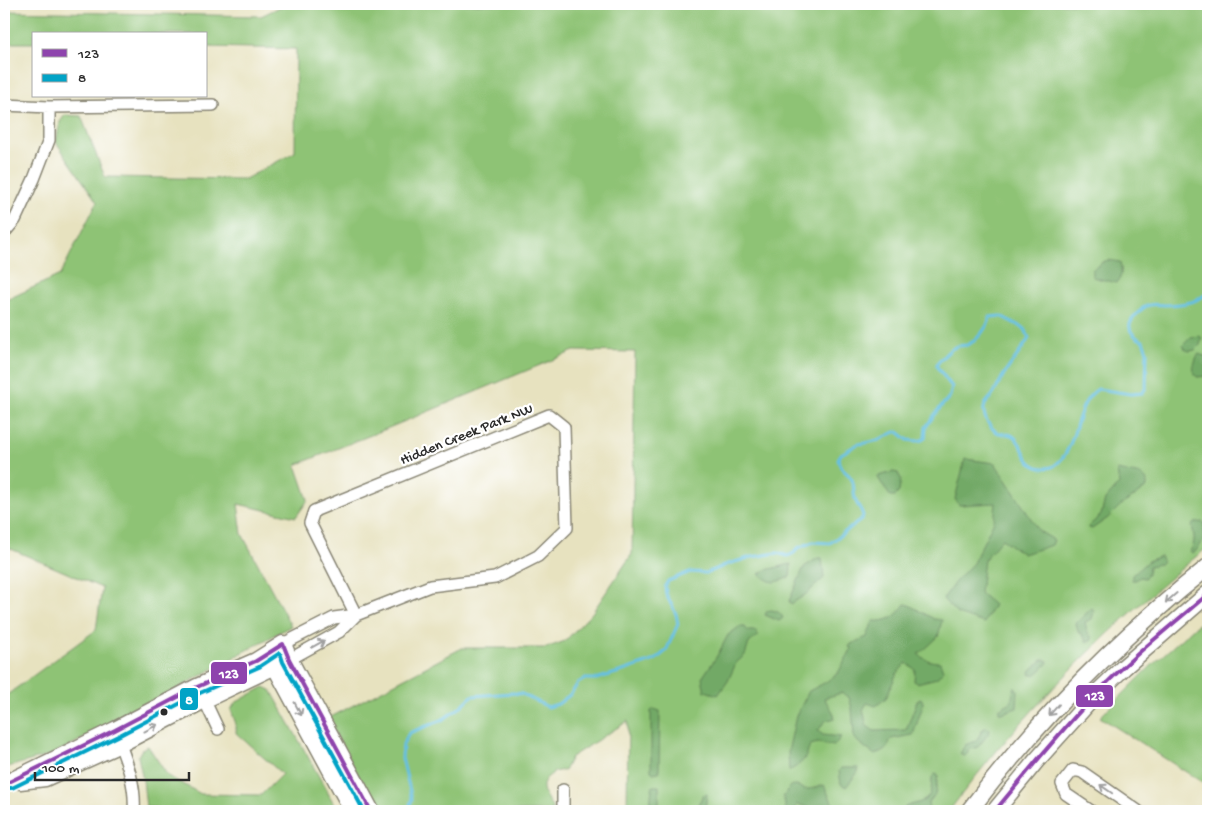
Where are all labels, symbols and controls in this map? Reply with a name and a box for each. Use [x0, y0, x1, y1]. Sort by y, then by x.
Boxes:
legend [32, 32, 208, 98]
text: 123 [77, 46, 99, 64]
text: 8 [78, 70, 86, 88]
street label: Hidden Creek Park NW [398, 400, 536, 470]
one-way arrow [1164, 592, 1177, 604]
one-way arrow [310, 639, 325, 649]
line badge: 123 [210, 661, 248, 685]
text: 123 [218, 667, 239, 684]
line badge: 123 [1075, 684, 1114, 708]
line badge: 8 [179, 687, 199, 711]
text: 123 [1084, 689, 1105, 706]
text: 8 [185, 693, 193, 710]
one-way arrow [293, 702, 303, 717]
one-way arrow [1048, 704, 1060, 717]
unlabelled marker [159, 707, 169, 717]
one-way arrow [143, 723, 158, 732]
scale bar [35, 750, 189, 782]
text: 100 m [41, 760, 80, 778]
one-way arrow [1099, 784, 1113, 794]

